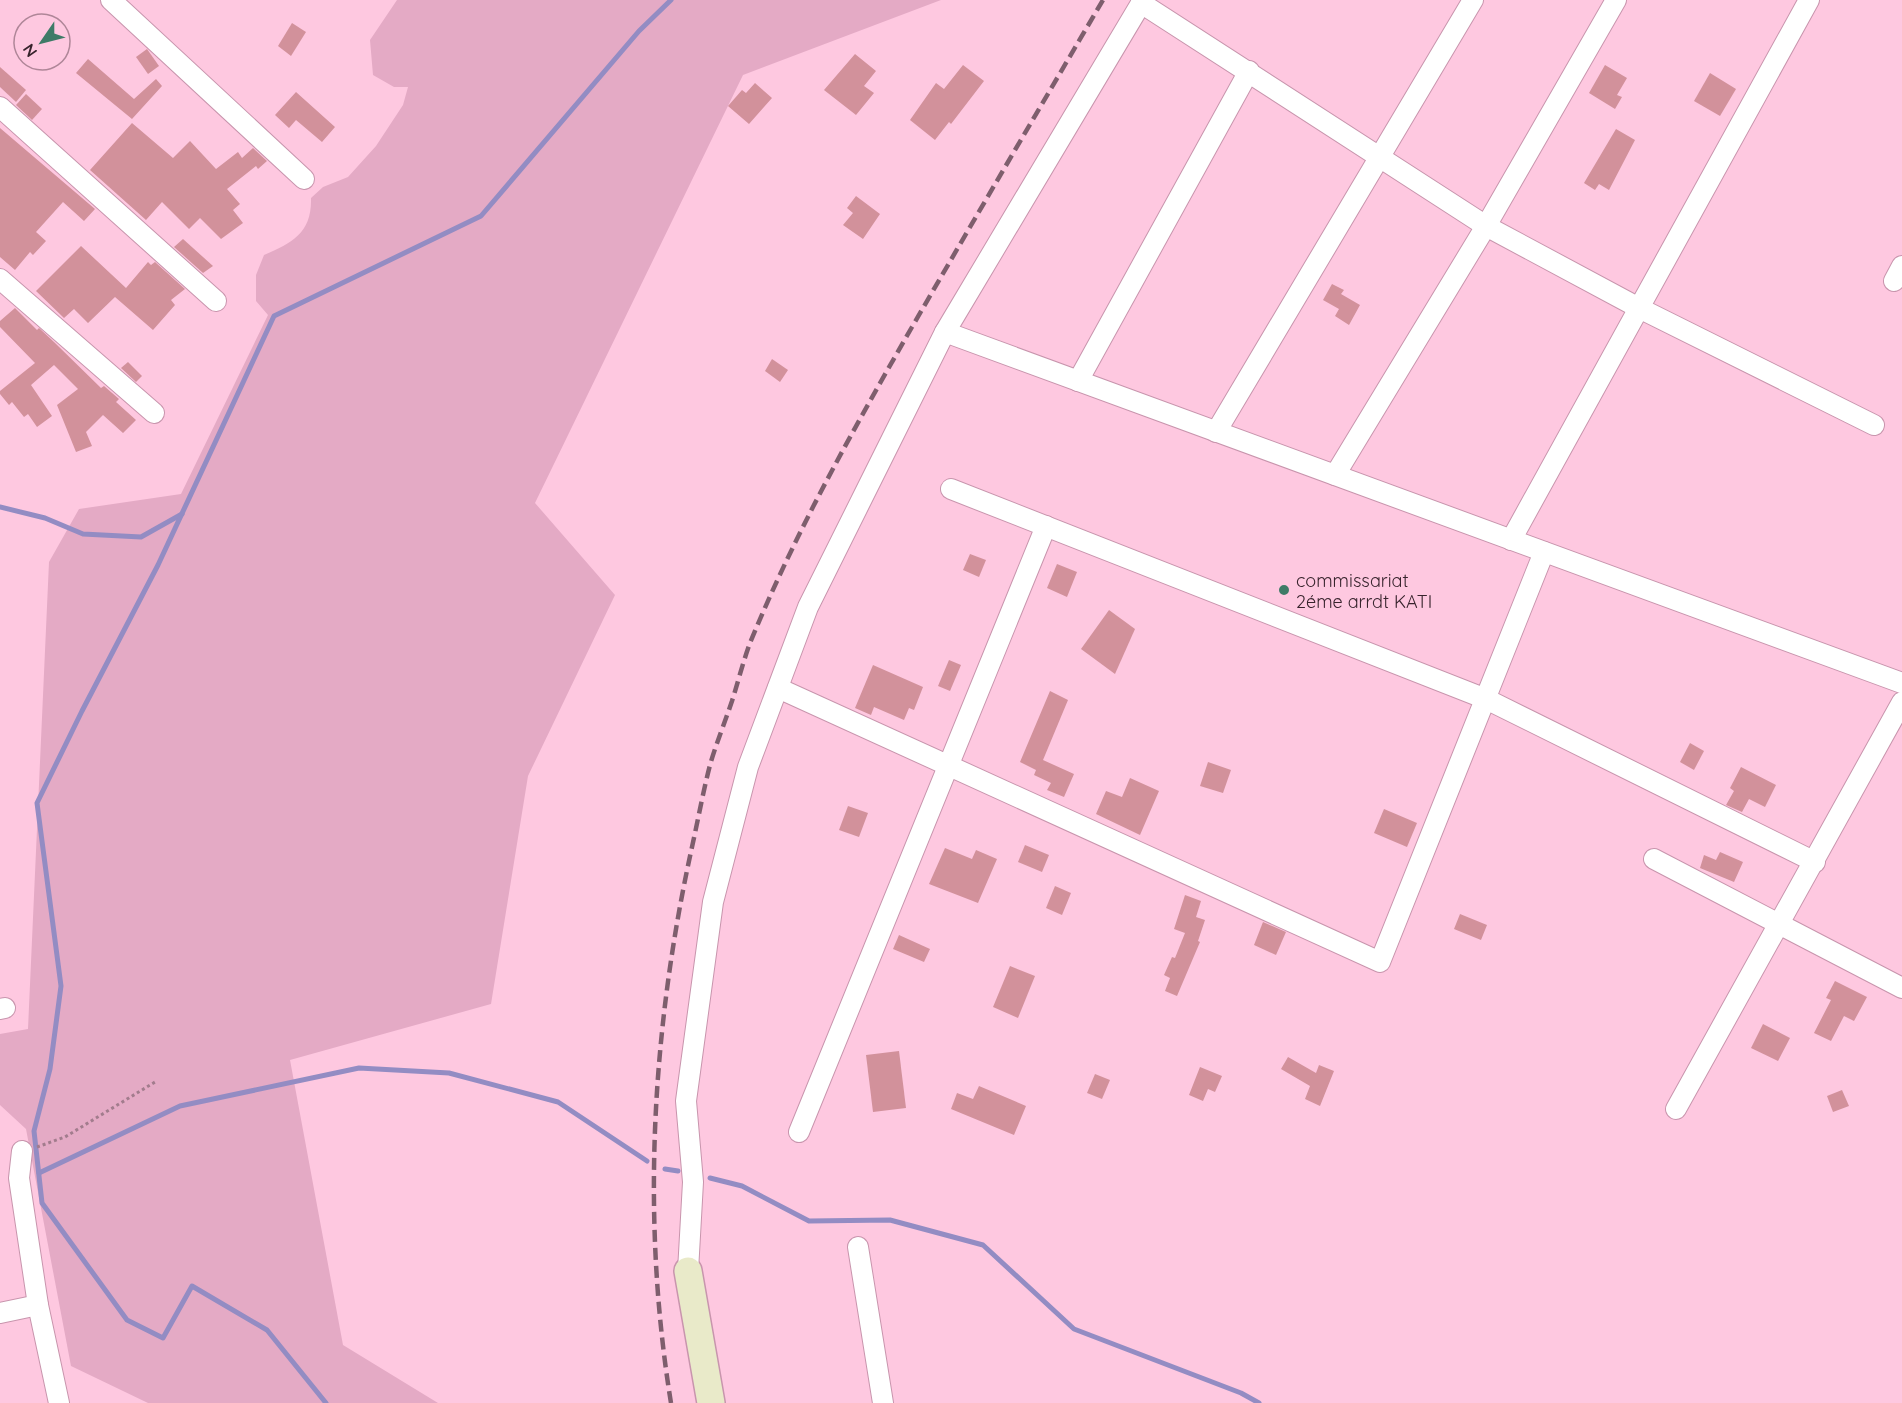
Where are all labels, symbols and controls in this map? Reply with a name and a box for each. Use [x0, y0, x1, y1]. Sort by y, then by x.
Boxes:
north arrow [12, 12, 72, 72]
text: N [18, 40, 41, 61]
place label: commissariat 2éme arrdt KATI [1296, 569, 1432, 613]
marker: commissariat 2éme arrdt KATI [1277, 583, 1291, 597]

